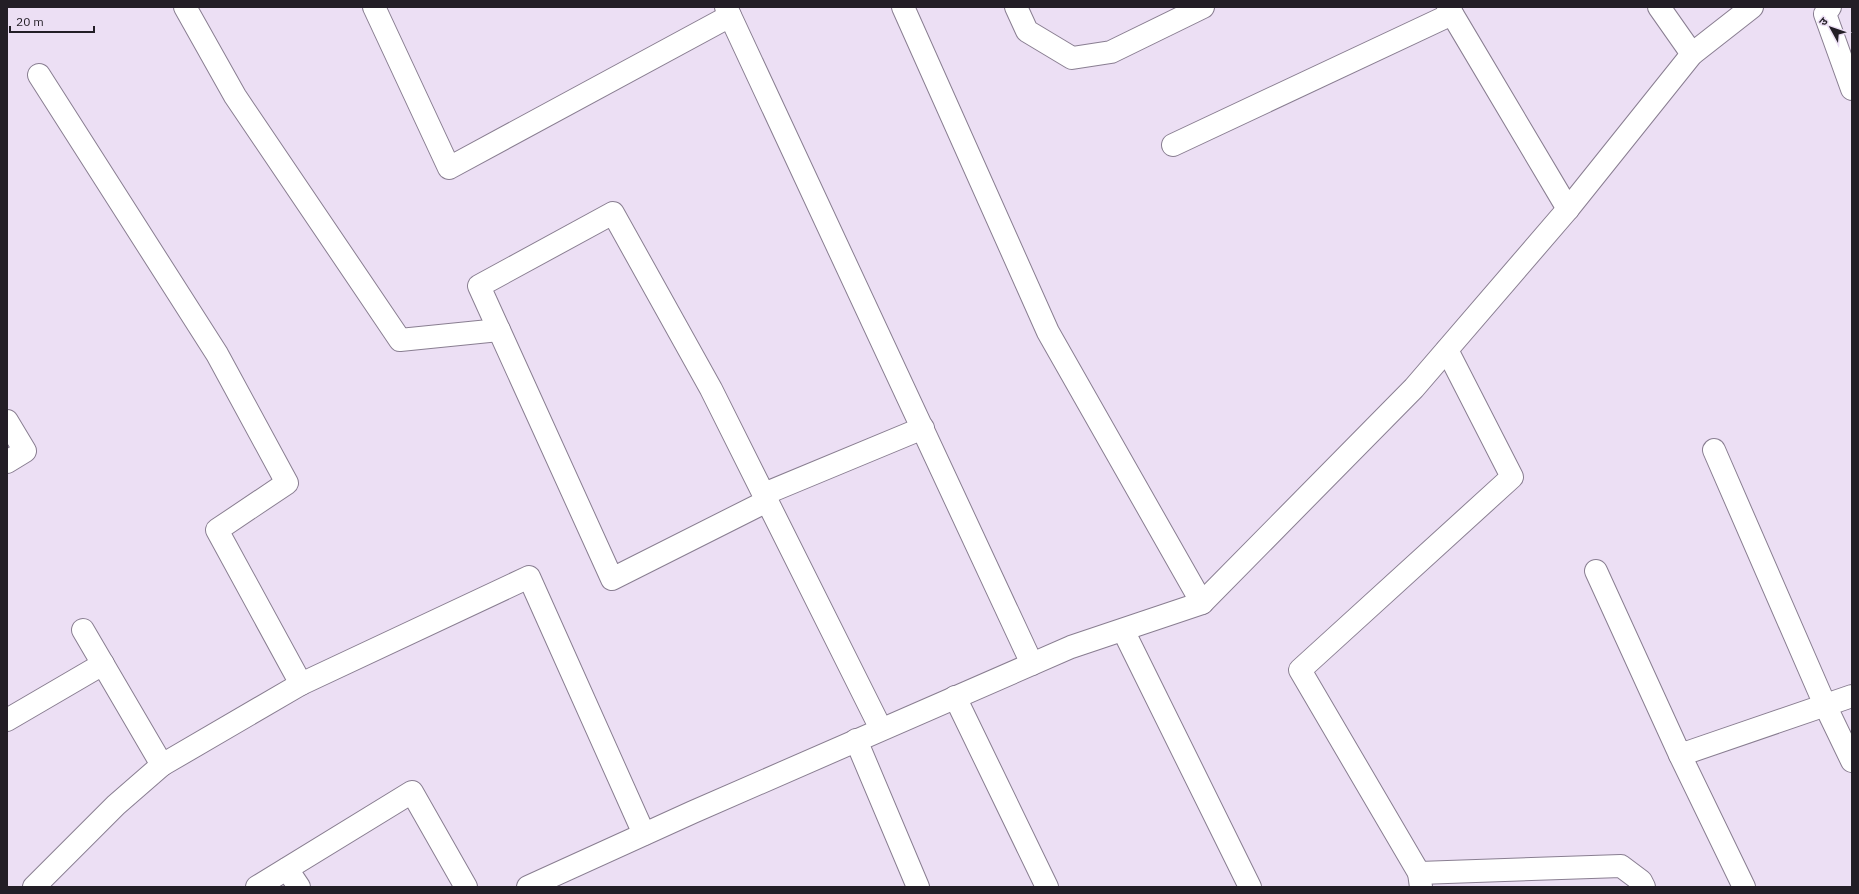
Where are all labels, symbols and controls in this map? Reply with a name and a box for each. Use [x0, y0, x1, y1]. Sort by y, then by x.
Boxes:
scale bar [10, 8, 94, 34]
north arrow [1811, 8, 1851, 48]
text: 20 m [16, 14, 44, 29]
text: उ [1816, 14, 1831, 29]

